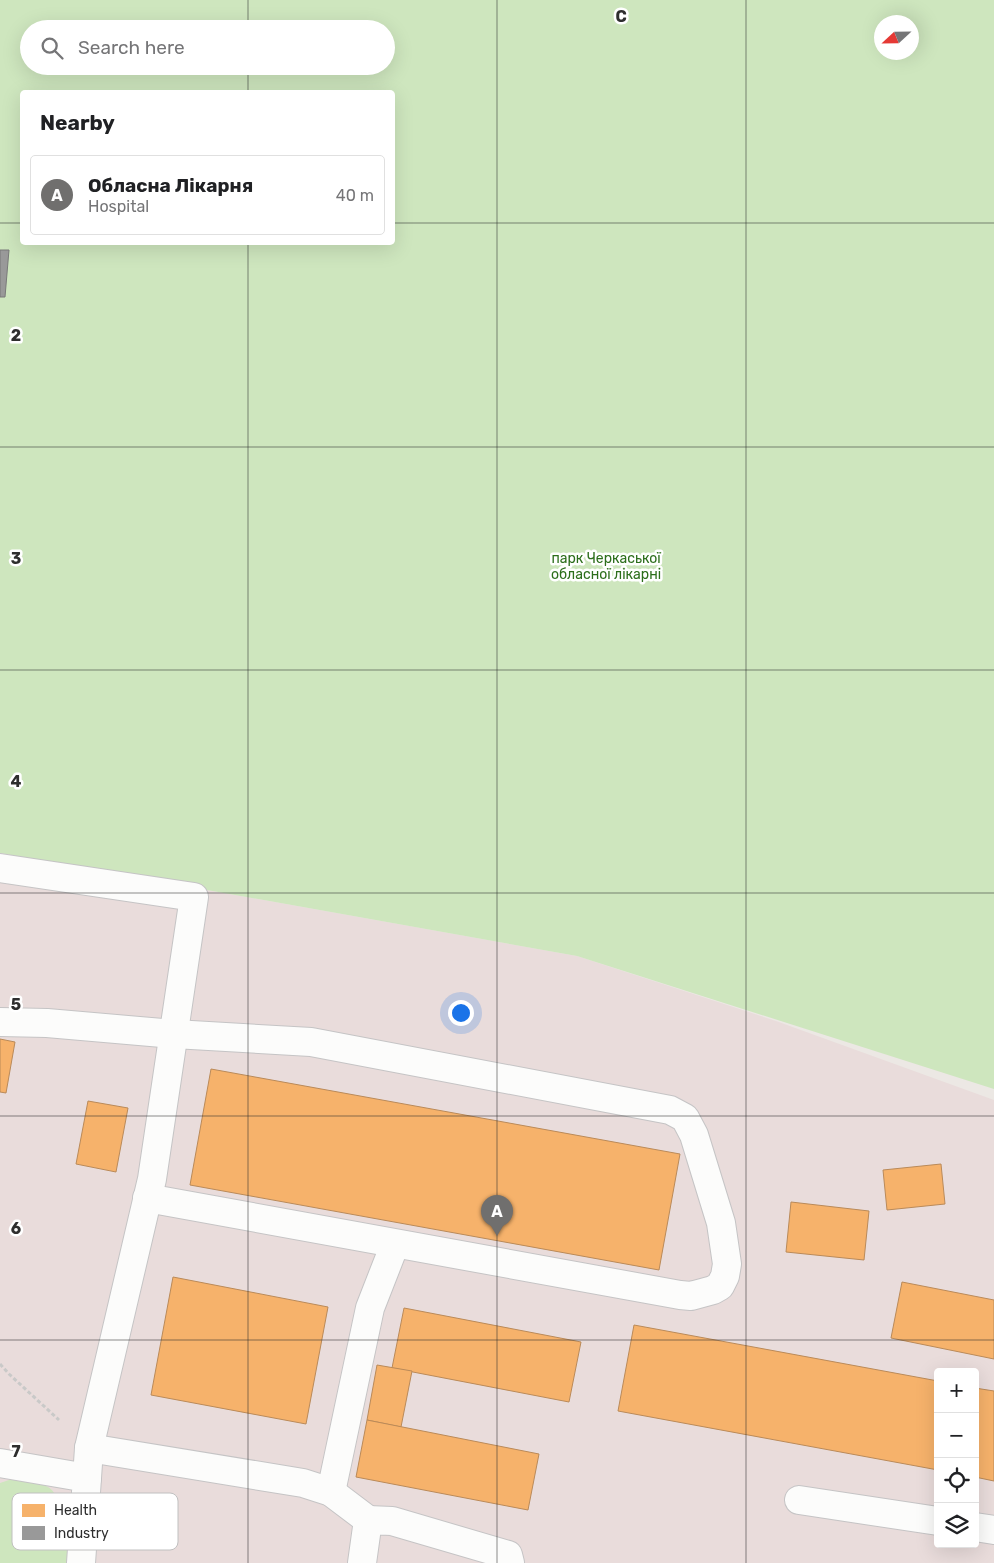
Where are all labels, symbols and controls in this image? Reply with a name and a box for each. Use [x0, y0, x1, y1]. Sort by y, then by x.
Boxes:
text: C [615, 7, 627, 26]
north arrow [874, 15, 919, 60]
search box [20, 20, 395, 75]
icon: search [38, 34, 66, 62]
text: Search here [78, 36, 185, 59]
text: Nearby [40, 110, 115, 135]
text: Обласна Лікарня [88, 174, 253, 197]
text: A [51, 186, 63, 205]
text: 40 m [336, 186, 374, 205]
text: Hospital [88, 197, 149, 216]
text: 2 [11, 326, 21, 345]
text: 3 [11, 549, 21, 568]
park label: парк Черкаської обласної лікарні [551, 550, 661, 583]
text: 4 [11, 772, 22, 791]
text: 5 [11, 995, 21, 1014]
your location [448, 1000, 474, 1026]
pin: A [481, 1195, 513, 1236]
text: 6 [11, 1219, 21, 1238]
map controls [934, 1368, 979, 1548]
button: + [934, 1368, 979, 1413]
button: − [934, 1413, 979, 1458]
text: 7 [11, 1442, 21, 1461]
button: locate [934, 1458, 979, 1503]
legend [12, 1493, 178, 1550]
text: Health [54, 1502, 97, 1519]
button: layers [934, 1503, 979, 1548]
text: Industry [54, 1525, 109, 1542]

